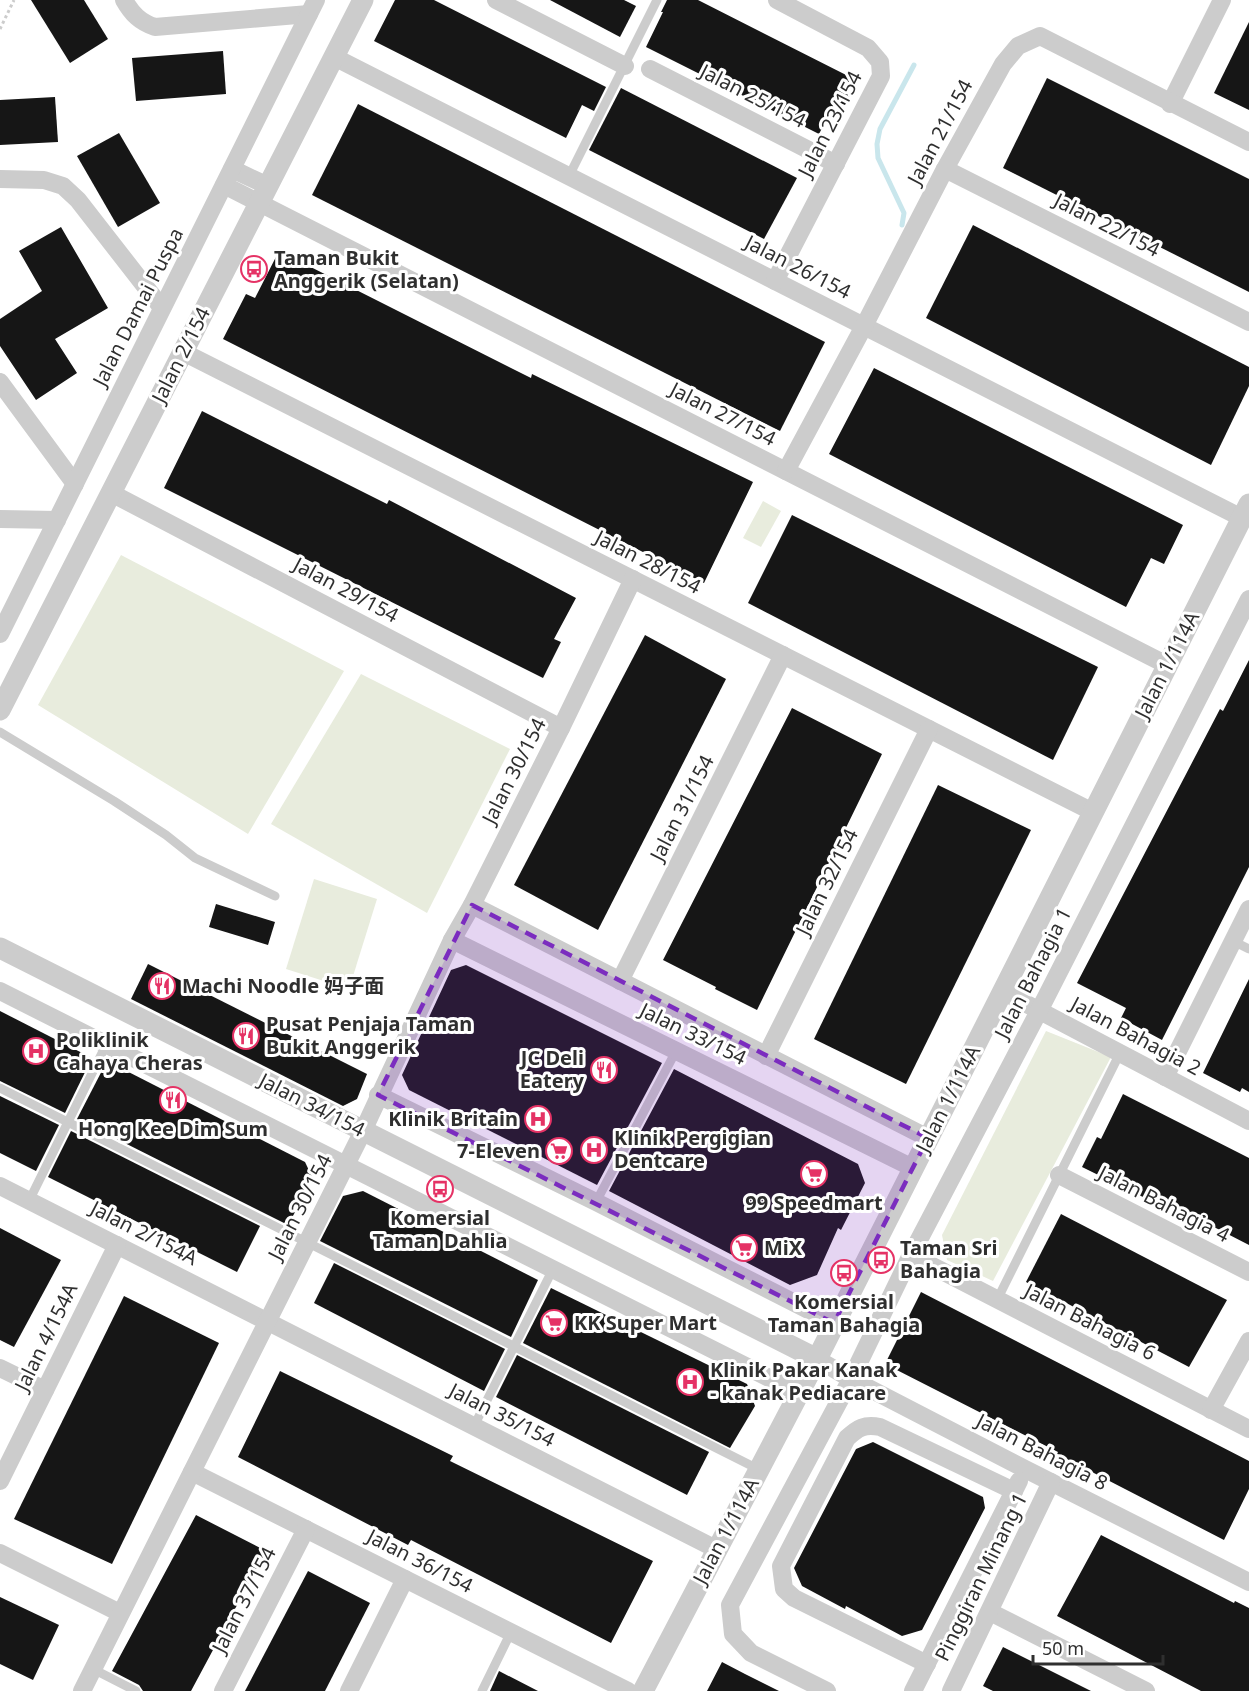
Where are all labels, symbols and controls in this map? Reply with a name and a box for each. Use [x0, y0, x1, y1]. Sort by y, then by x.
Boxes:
street label: Jalan 25/154 [694, 56, 811, 134]
street label: Jalan 23/154 [790, 66, 868, 183]
street label: Jalan 21/154 [900, 74, 979, 191]
street label: Jalan 22/154 [1048, 185, 1165, 263]
street label: Jalan Damai Puspa [85, 223, 189, 392]
street label: Jalan 26/154 [739, 227, 856, 305]
place label: Taman Bukit Anggerik (Selatan) [274, 244, 459, 294]
bus stop icon: Taman Bukit Anggerik (Selatan) [239, 254, 269, 284]
street label: Jalan 2/154 [144, 302, 216, 409]
street label: Jalan 27/154 [664, 374, 781, 452]
street label: Jalan 28/154 [589, 522, 706, 600]
street label: Jalan 29/154 [287, 550, 404, 629]
street label: Jalan 1/114A [1127, 607, 1205, 725]
street label: Jalan 30/154 [474, 713, 552, 830]
street label: Jalan 31/154 [642, 750, 720, 867]
street label: Jalan 32/154 [788, 824, 864, 941]
street label: Jalan Bahagia 1 [987, 903, 1077, 1045]
restaurant icon: Machi Noodle 妈子面 [147, 971, 177, 1001]
place label: Machi Noodle 妈子面 [182, 972, 384, 999]
street label: Jalan Bahagia 2 [1065, 989, 1206, 1081]
street label: Jalan 33/154 [634, 995, 751, 1071]
place label: Pusat Penjaja Taman Bukit Anggerik [266, 1010, 472, 1060]
restaurant icon: Pusat Penjaja Taman Bukit Anggerik [231, 1021, 261, 1051]
place label: Poliklinik Cahaya Cheras [56, 1026, 203, 1076]
hospital icon: Poliklinik Cahaya Cheras [21, 1036, 51, 1066]
street label: Jalan 1/114A [908, 1041, 986, 1159]
place label: JC Deli Eatery [519, 1044, 585, 1094]
restaurant icon: JC Deli Eatery [589, 1055, 619, 1085]
street label: Jalan 34/154 [253, 1065, 370, 1143]
restaurant icon: Hong Kee Dim Sum [158, 1085, 188, 1115]
hospital icon: Klinik Britain [523, 1104, 553, 1134]
place label: Klinik Britain [388, 1105, 518, 1132]
place label: Hong Kee Dim Sum [78, 1115, 268, 1142]
place label: Klinik Pergigian Dentcare [614, 1124, 771, 1174]
hospital icon: Klinik Pergigian Dentcare [579, 1135, 609, 1165]
supermarket icon: 7-Eleven [544, 1136, 574, 1166]
place label: 7-Eleven [457, 1137, 540, 1164]
street label: Jalan 30/154 [260, 1149, 338, 1266]
street label: Jalan Bahagia 4 [1092, 1158, 1235, 1248]
supermarket icon: 99 Speedmart [799, 1159, 829, 1189]
bus stop icon: Komersial Taman Dahlia [425, 1174, 455, 1204]
place label: 99 Speedmart [745, 1189, 883, 1216]
street label: Jalan 2/154A [84, 1193, 202, 1271]
place label: Komersial Taman Dahlia [372, 1204, 508, 1254]
supermarket icon: MiX [729, 1233, 759, 1263]
place label: MiX [764, 1234, 803, 1261]
place label: Taman Sri Bahagia [900, 1234, 998, 1284]
bus stop icon: Taman Sri Bahagia [866, 1245, 896, 1275]
bus stop icon: Komersial Taman Bahagia [829, 1258, 859, 1288]
street label: Jalan Bahagia 6 [1018, 1276, 1160, 1366]
street label: Jalan 4/154A [7, 1278, 83, 1397]
place label: Komersial Taman Bahagia [768, 1288, 920, 1338]
supermarket icon: KK Super Mart [539, 1308, 569, 1338]
place label: KK Super Mart [574, 1309, 717, 1336]
place label: Klinik Pakar Kanak - kanak Pediacare [710, 1356, 898, 1406]
hospital icon: Klinik Pakar Kanak - kanak Pediacare [675, 1367, 705, 1397]
street label: Jalan 35/154 [443, 1375, 560, 1453]
street label: Jalan Bahagia 8 [970, 1406, 1112, 1496]
street label: Jalan 1/114A [685, 1473, 765, 1590]
street label: Pinggiran Minang 1 [928, 1488, 1033, 1665]
street label: Jalan 36/154 [361, 1521, 478, 1599]
street label: Jalan 37/154 [204, 1542, 282, 1659]
scale bar [1033, 1628, 1164, 1666]
text: 50 m [1042, 1636, 1084, 1660]

